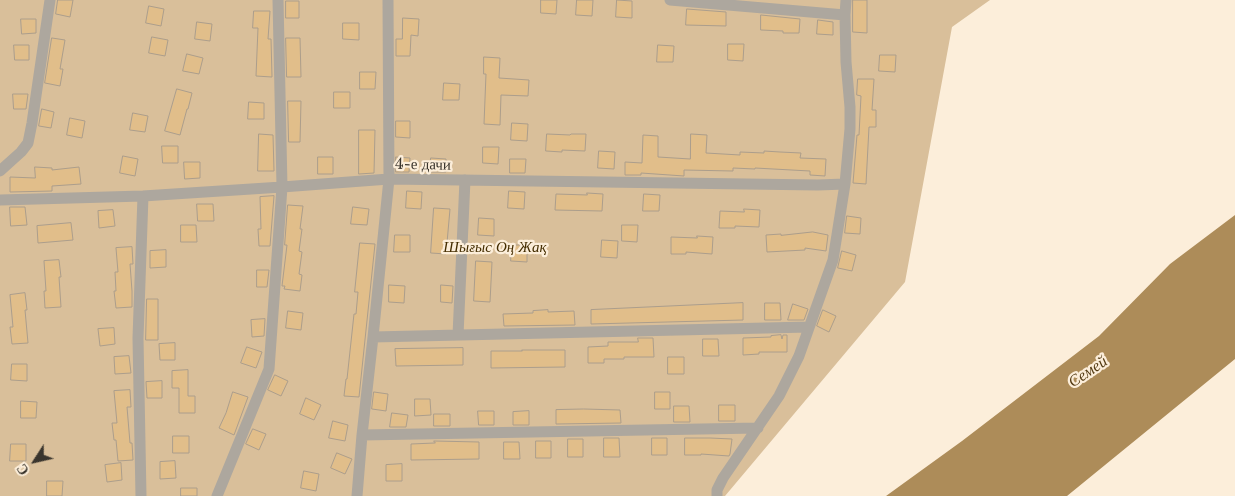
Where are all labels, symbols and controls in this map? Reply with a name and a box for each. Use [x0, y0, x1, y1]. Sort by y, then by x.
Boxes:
street label: 4-е дачи [395, 156, 451, 174]
park label: Шығыс Оң Жақ [443, 239, 547, 257]
water label: Семей [1065, 352, 1111, 392]
north arrow [10, 436, 60, 486]
text: С [12, 460, 33, 479]

